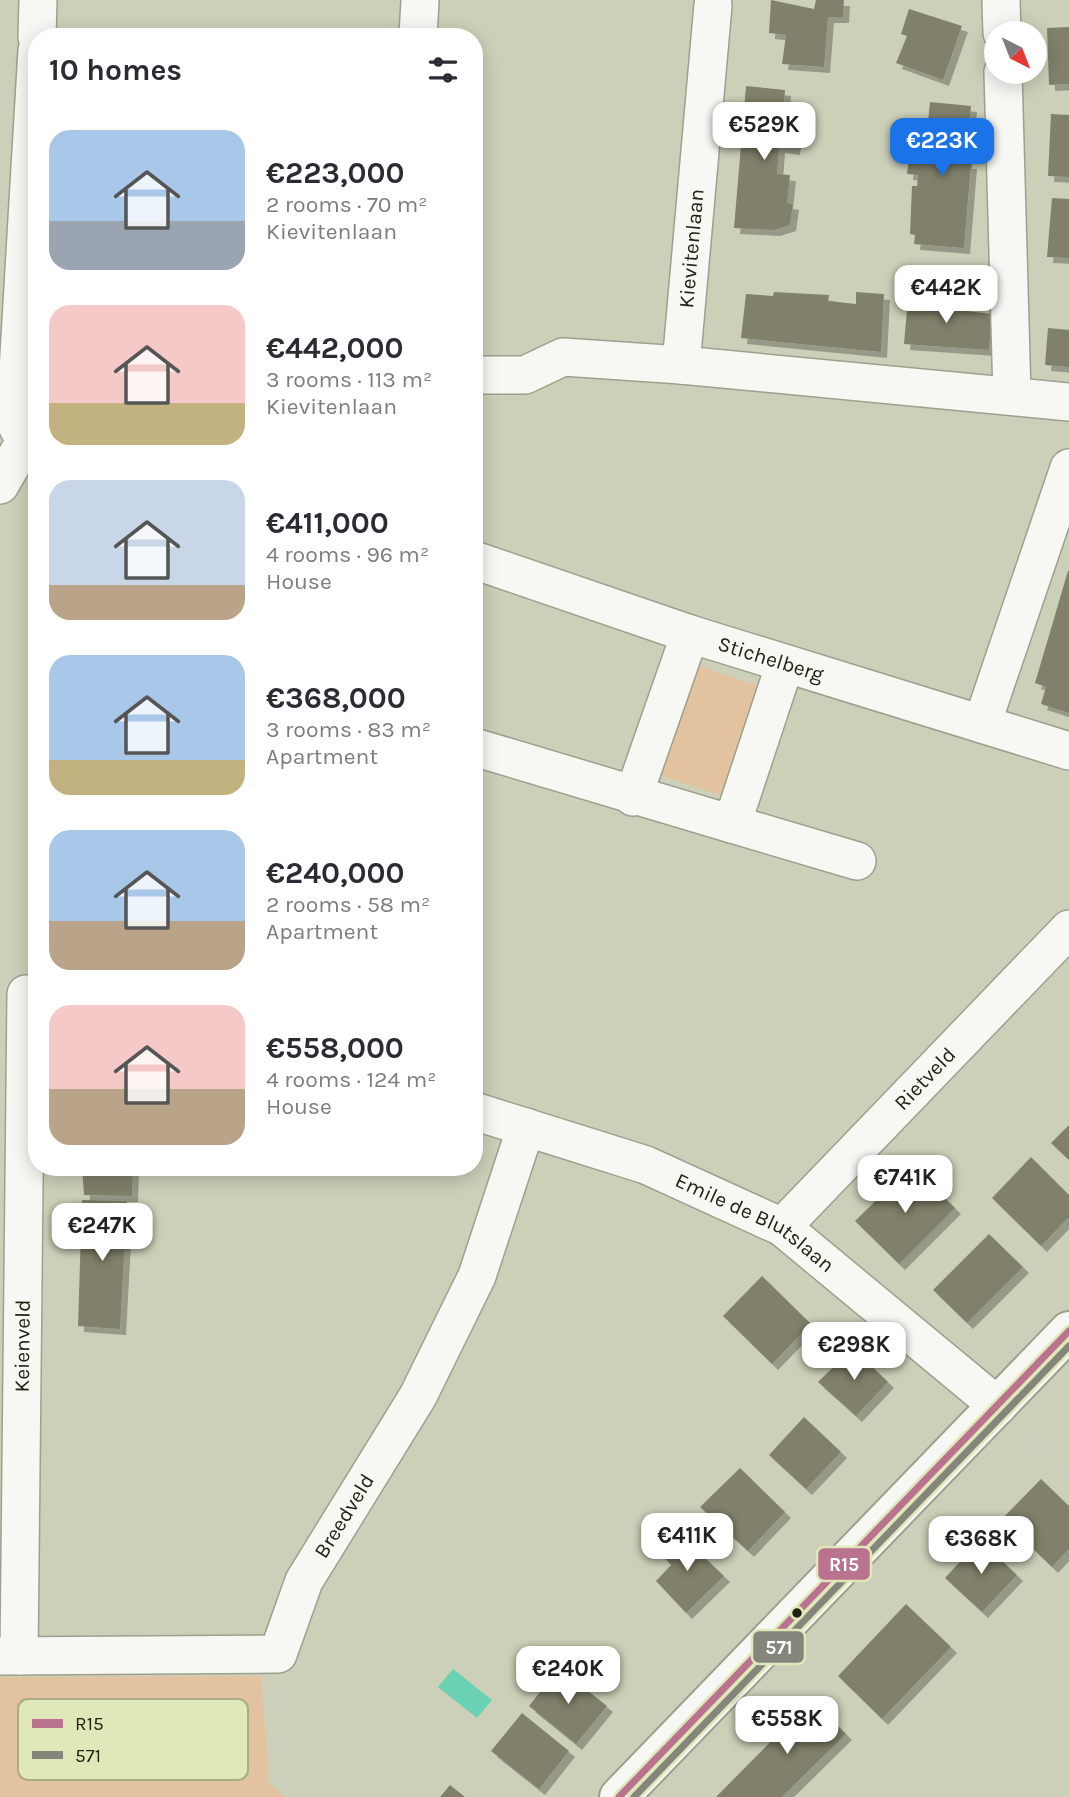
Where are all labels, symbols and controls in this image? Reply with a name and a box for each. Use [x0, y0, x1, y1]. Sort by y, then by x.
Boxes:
north arrow [984, 21, 1046, 84]
map controls [984, 21, 1047, 84]
icon: filters [424, 51, 462, 89]
text: 10 homes [49, 52, 182, 88]
pin: €529K [715, 102, 813, 162]
text: €529K [729, 111, 799, 138]
pin: €223K [893, 118, 991, 178]
text: €223K [906, 127, 978, 154]
text: €223,000 [266, 155, 404, 191]
icon: home [105, 158, 189, 242]
street label: Kievitenlaan [674, 188, 709, 309]
text: 2 rooms · 70 m² [266, 191, 428, 218]
text: Kievitenlaan [266, 218, 397, 245]
pin: €442K [897, 266, 995, 325]
text: €442K [911, 274, 981, 301]
text: €442,000 [266, 330, 403, 366]
icon: home [105, 333, 189, 417]
text: 3 rooms · 113 m² [266, 366, 432, 393]
text: Kievitenlaan [266, 393, 397, 420]
text: €411,000 [266, 505, 389, 541]
icon: home [105, 508, 189, 592]
text: 4 rooms · 96 m² [266, 541, 429, 568]
text: House [266, 568, 332, 595]
street label: Stichelberg [715, 631, 827, 687]
text: €368,000 [266, 680, 406, 716]
icon: home [105, 683, 189, 767]
text: 3 rooms · 83 m² [266, 716, 431, 743]
text: Apartment [266, 743, 378, 770]
text: €240,000 [266, 855, 405, 891]
icon: home [105, 858, 189, 942]
text: 2 rooms · 58 m² [266, 891, 430, 918]
text: Apartment [266, 918, 378, 945]
text: €558,000 [266, 1030, 404, 1066]
icon: home [105, 1033, 189, 1117]
street label: Rietveld [889, 1042, 960, 1115]
text: 4 rooms · 124 m² [266, 1066, 436, 1093]
text: House [266, 1093, 332, 1120]
pin: €741K [856, 1156, 954, 1215]
text: €741K [874, 1164, 936, 1191]
street label: Emile de Blutslaan [672, 1168, 839, 1277]
pin: €247K [53, 1204, 151, 1263]
text: €247K [68, 1212, 136, 1239]
street label: Keienveld [10, 1299, 35, 1393]
pin: €298K [805, 1322, 903, 1382]
text: €298K [818, 1331, 890, 1358]
street label: Breedveld [309, 1469, 379, 1562]
pin: €411K [638, 1514, 736, 1573]
pin: €368K [932, 1516, 1030, 1576]
text: €411K [657, 1522, 717, 1549]
text: €368K [945, 1525, 1017, 1552]
line badge: R15 [817, 1547, 871, 1581]
text: R15 [829, 1554, 859, 1576]
unlabelled marker [790, 1606, 804, 1620]
line badge: 571 [752, 1630, 805, 1664]
text: 571 [765, 1637, 793, 1659]
pin: €240K [519, 1646, 617, 1706]
text: €240K [532, 1655, 604, 1682]
pin: €558K [738, 1696, 836, 1756]
legend [18, 1699, 248, 1780]
text: €558K [751, 1705, 823, 1732]
text: R15 [75, 1713, 104, 1735]
text: 571 [75, 1745, 101, 1767]

